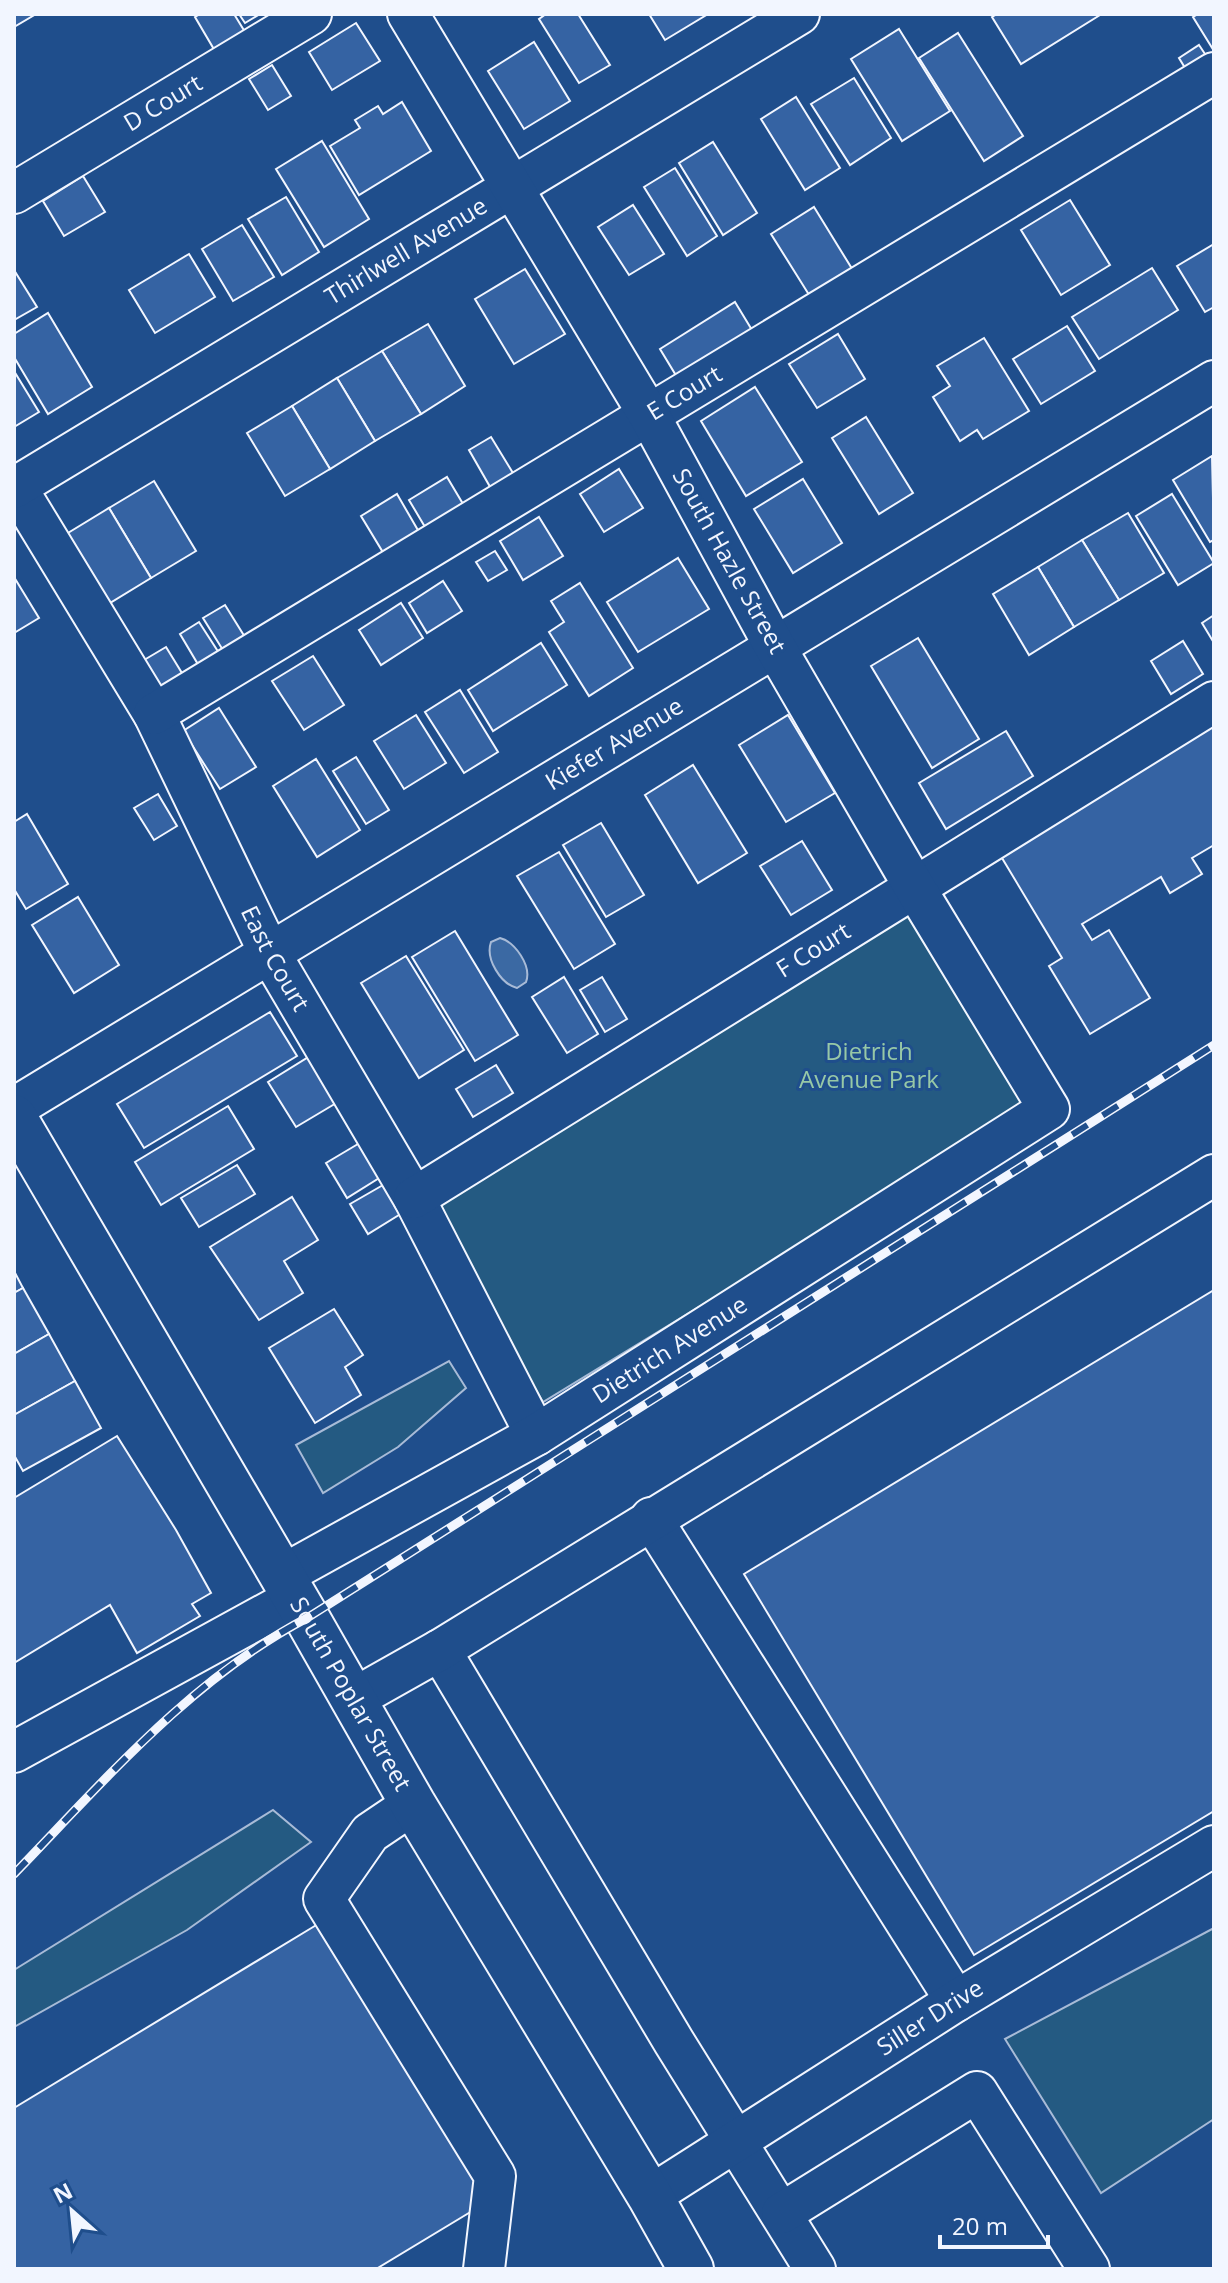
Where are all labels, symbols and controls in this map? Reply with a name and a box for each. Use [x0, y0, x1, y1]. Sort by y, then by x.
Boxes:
street label: D Court [117, 65, 208, 138]
street label: Thirlwell Avenue [318, 188, 493, 312]
street label: E Court [640, 356, 727, 427]
street label: South Hazle Street [666, 462, 795, 659]
street label: Kiefer Avenue [539, 689, 689, 797]
street label: East Court [234, 900, 318, 1017]
street label: F Court [769, 914, 856, 985]
park label: Dietrich Avenue Park [799, 1034, 939, 1095]
street label: Dietrich Avenue [585, 1287, 753, 1410]
street label: South Poplar Street [283, 1590, 420, 1796]
street label: Siller Drive [870, 1971, 989, 2062]
north arrow [32, 2171, 112, 2251]
text: N [48, 2175, 77, 2210]
scale bar [940, 2199, 1048, 2249]
text: 20 m [952, 2209, 1008, 2242]

